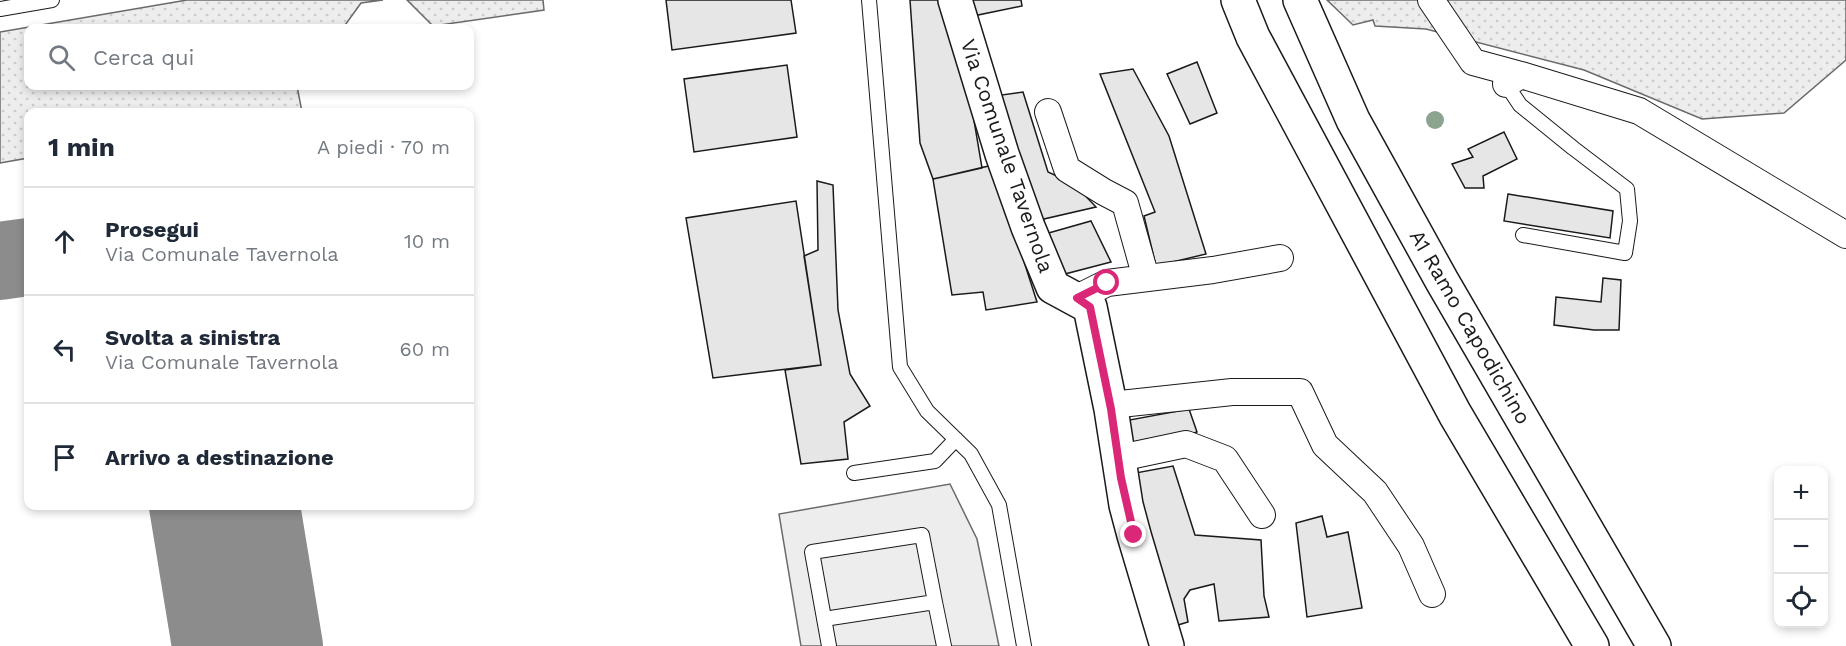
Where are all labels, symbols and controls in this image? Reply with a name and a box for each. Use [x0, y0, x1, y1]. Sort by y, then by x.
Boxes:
search box [24, 24, 474, 90]
street label: Via Comunale Tavernola [956, 36, 1059, 276]
icon: search [45, 41, 78, 74]
text: Cerca qui [93, 45, 194, 70]
text: 1 min [48, 132, 115, 162]
text: A piedi · 70 m [317, 135, 450, 159]
text: Prosegui [105, 217, 199, 242]
icon: ahead [48, 225, 81, 258]
street label: A1 Ramo Capodichino [1405, 225, 1536, 428]
text: 10 m [404, 229, 450, 253]
text: Via Comunale Tavernola [105, 242, 339, 266]
route start [1093, 269, 1119, 295]
text: Svolta a sinistra [105, 325, 280, 350]
icon: left [48, 333, 81, 366]
text: 60 m [400, 337, 450, 361]
text: Via Comunale Tavernola [105, 350, 339, 374]
icon: arrive [48, 441, 81, 474]
text: Arrivo a destinazione [105, 445, 334, 470]
map controls [1774, 466, 1828, 628]
button: + [1774, 466, 1828, 520]
button: − [1774, 520, 1828, 574]
route end [1120, 521, 1146, 547]
button: locate [1774, 574, 1828, 628]

